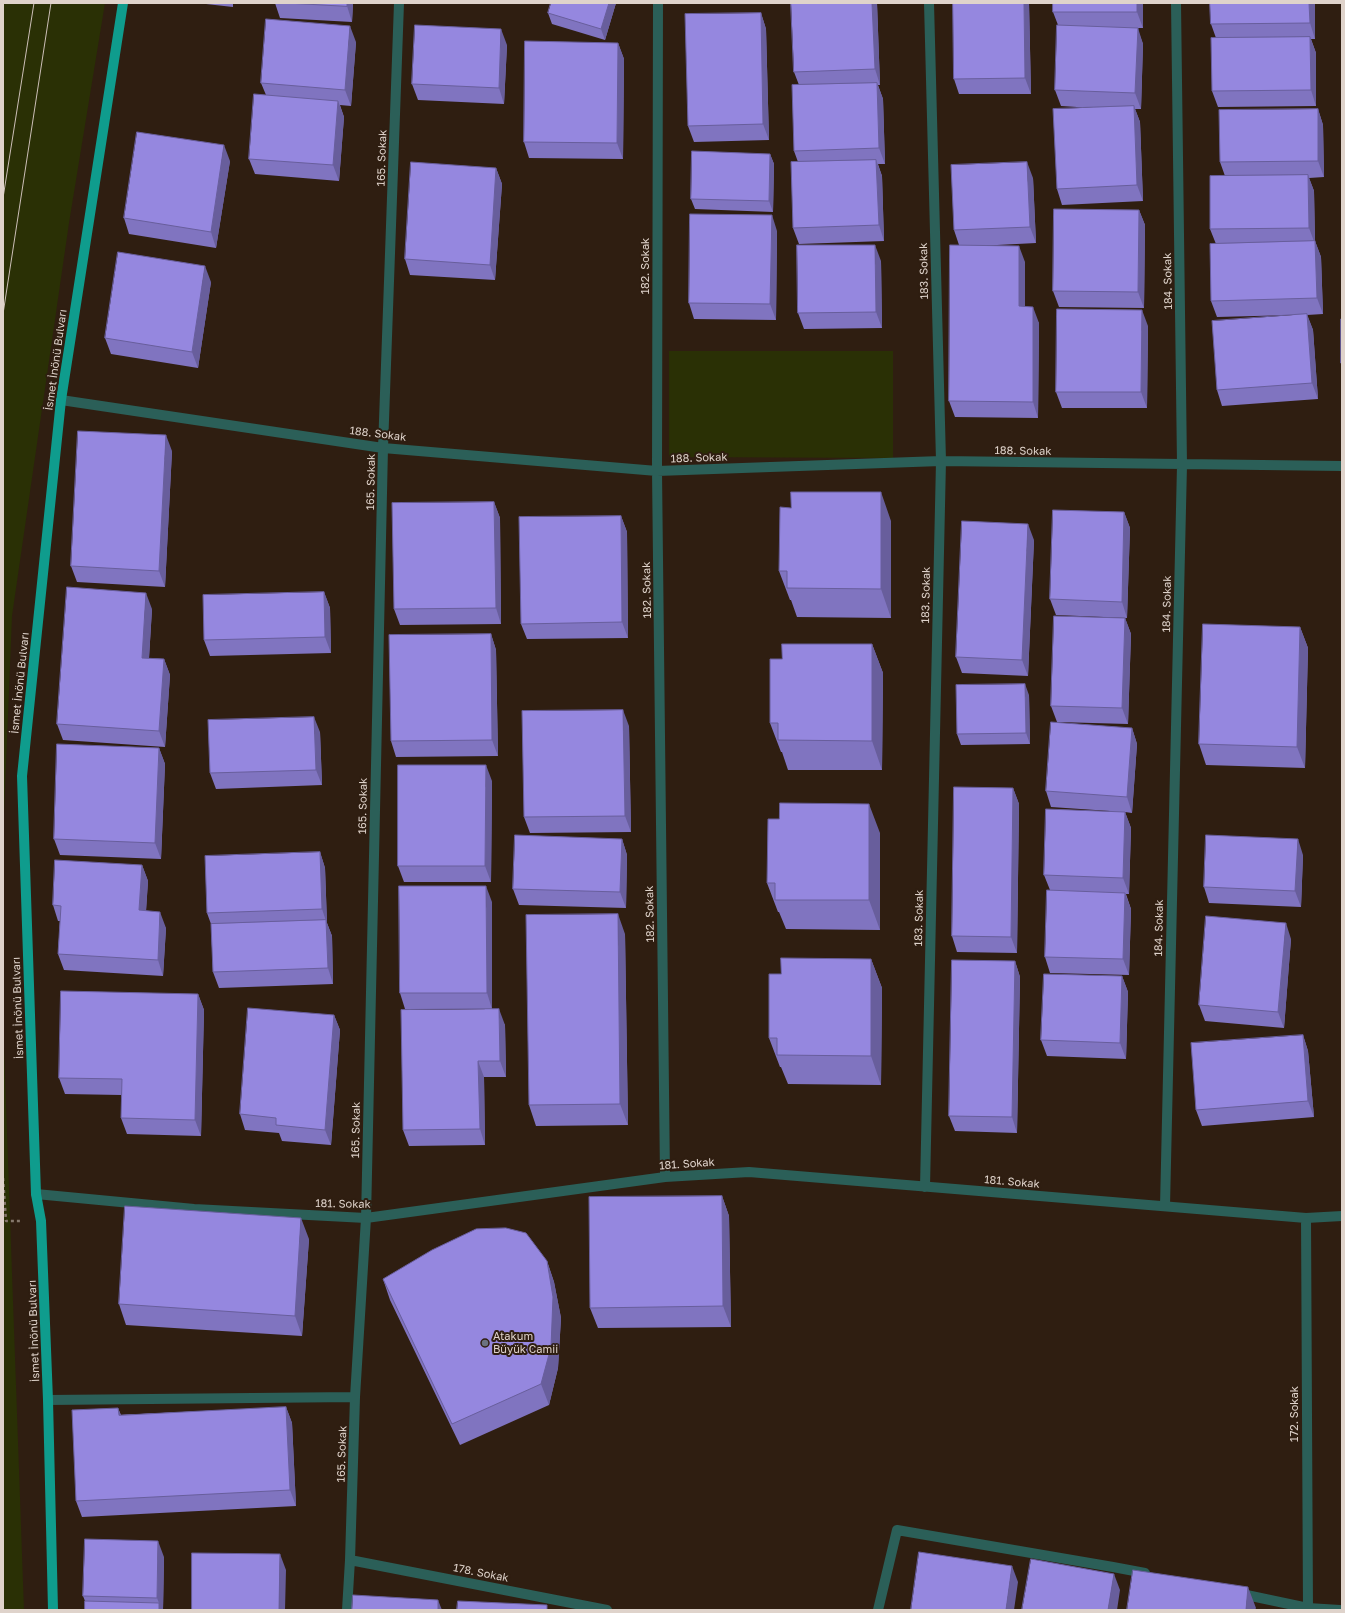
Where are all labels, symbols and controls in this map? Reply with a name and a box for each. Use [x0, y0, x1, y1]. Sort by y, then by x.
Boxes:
street label: 165. Sokak [374, 129, 390, 187]
street label: 182. Sokak [639, 238, 653, 294]
street label: 183. Sokak [917, 243, 931, 299]
street label: 184. Sokak [1161, 252, 1175, 310]
street label: İsmet İnönü Bulvarı [42, 309, 70, 411]
street label: 188. Sokak [349, 424, 407, 444]
street label: 188. Sokak [994, 444, 1052, 458]
street label: 188. Sokak [670, 450, 728, 466]
street label: 165. Sokak [364, 454, 378, 510]
street label: 182. Sokak [640, 562, 654, 618]
street label: 183. Sokak [919, 567, 933, 623]
street label: 184. Sokak [1160, 575, 1174, 633]
street label: İsmet İnönü Bulvarı [8, 632, 32, 734]
street label: 165. Sokak [356, 778, 370, 834]
street label: 182. Sokak [643, 886, 657, 942]
street label: 183. Sokak [912, 890, 926, 946]
street label: 184. Sokak [1152, 899, 1166, 957]
street label: İsmet İnönü Bulvarı [10, 957, 26, 1059]
street label: 165. Sokak [349, 1102, 363, 1158]
street label: 181. Sokak [659, 1155, 715, 1173]
street label: 181. Sokak [984, 1173, 1040, 1191]
street label: 181. Sokak [315, 1197, 371, 1211]
street label: İsmet İnönü Bulvarı [26, 1280, 42, 1382]
place label: Atakum Büyük Camii [493, 1330, 558, 1356]
marker: Atakum Büyük Camii [480, 1338, 490, 1348]
street label: 172. Sokak [1288, 1386, 1302, 1442]
street label: 165. Sokak [334, 1425, 350, 1483]
street label: 178. Sokak [452, 1561, 510, 1585]

